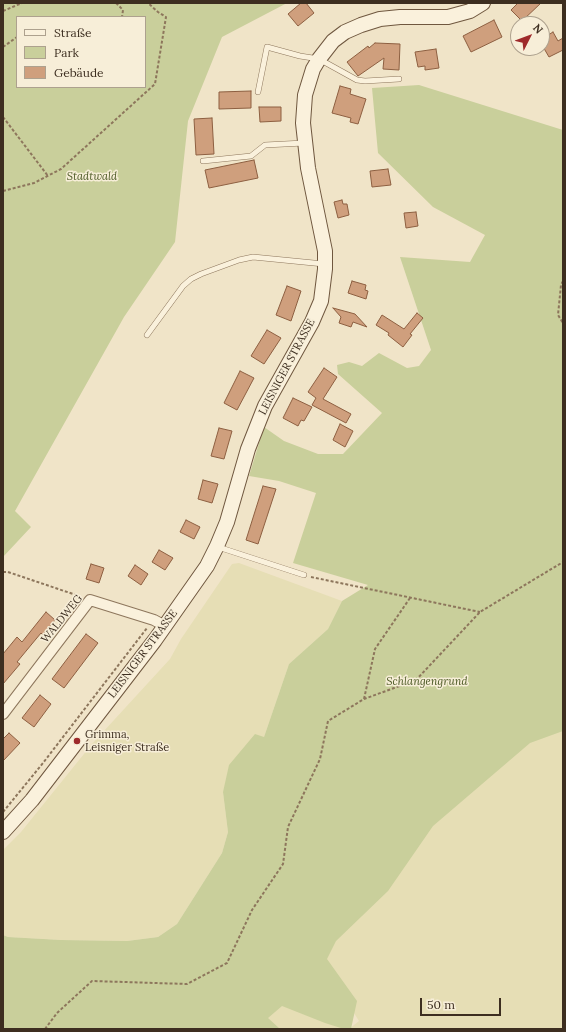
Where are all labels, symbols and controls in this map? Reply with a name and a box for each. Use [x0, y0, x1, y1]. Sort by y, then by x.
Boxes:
legend [16, 16, 146, 88]
north arrow [510, 16, 550, 56]
text: N [530, 21, 546, 36]
text: Straße [54, 25, 91, 40]
text: Park [54, 45, 79, 60]
text: Gebäude [54, 65, 104, 80]
park label: Stadtwald [67, 170, 117, 184]
street label: LEISNIGER STRASSE [256, 317, 318, 417]
street label: WALDWEG [39, 592, 85, 646]
street label: LEISNIGER STRASSE [106, 607, 180, 701]
park label: Schlangengrund [386, 675, 468, 689]
place label: Grimma, Leisniger Straße [85, 728, 169, 754]
marker: Grimma, Leisniger Straße [72, 736, 82, 746]
scale bar [422, 990, 503, 1016]
text: 50 m [427, 997, 455, 1012]

